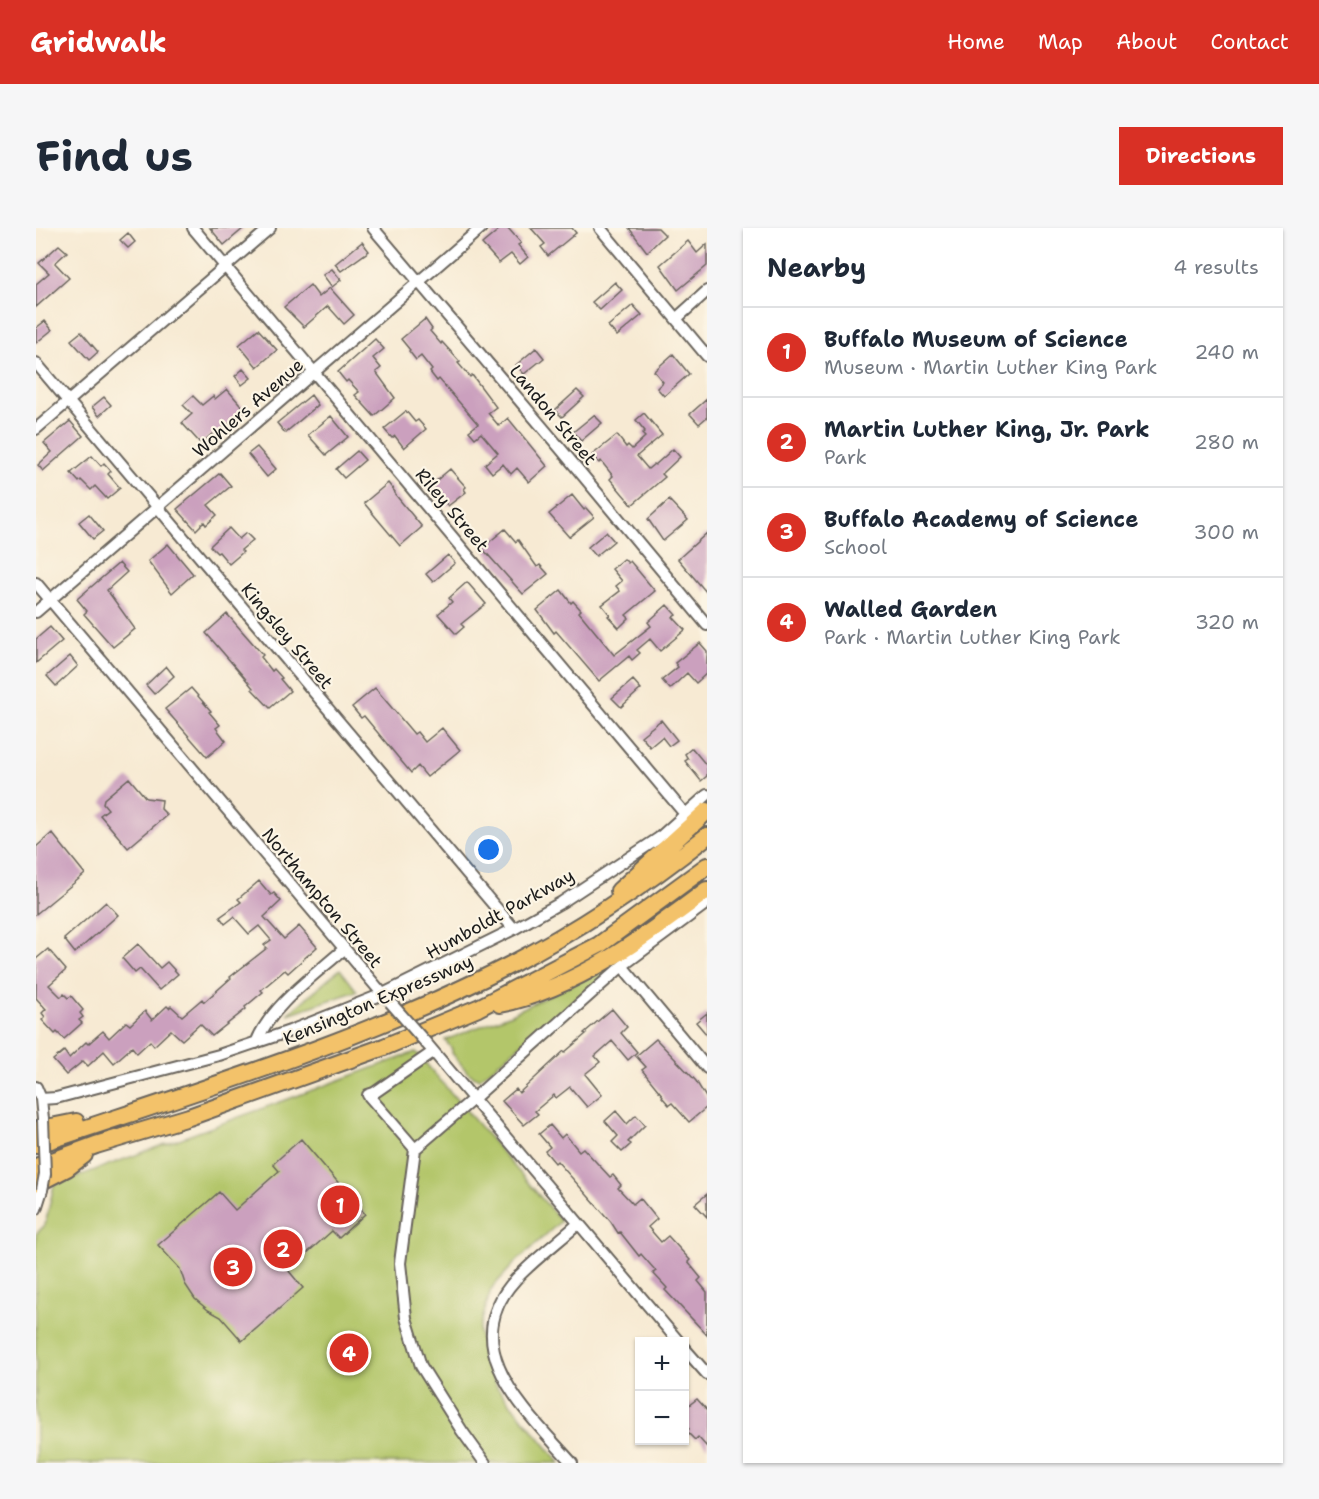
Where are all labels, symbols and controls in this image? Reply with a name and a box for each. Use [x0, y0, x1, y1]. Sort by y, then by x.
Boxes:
text: Gridwalk [30, 23, 167, 61]
text: Home [947, 28, 1005, 56]
text: Map [1038, 28, 1083, 56]
text: About [1116, 28, 1177, 56]
text: Contact [1210, 28, 1289, 56]
button: Directions [1119, 127, 1283, 185]
text: Find us [36, 128, 193, 184]
text: Nearby [767, 250, 866, 285]
text: 4 results [1173, 254, 1259, 280]
text: Buffalo Museum of Science [824, 325, 1128, 354]
text: 1 [782, 339, 791, 365]
text: 240 m [1194, 339, 1259, 365]
street label: Wohlers Avenue [187, 353, 309, 463]
text: Museum · Martin Luther King Park [824, 354, 1157, 380]
street label: Landon Street [504, 360, 602, 470]
text: Martin Luther King, Jr. Park [824, 415, 1150, 444]
text: 2 [780, 429, 794, 455]
text: 280 m [1194, 429, 1259, 455]
text: Park [824, 444, 867, 470]
street label: Riley Street [410, 463, 494, 557]
text: Buffalo Academy of Science [824, 505, 1138, 534]
text: 3 [780, 519, 794, 545]
text: 300 m [1193, 519, 1259, 545]
text: School [824, 534, 887, 560]
street label: Kingsley Street [236, 578, 338, 694]
text: Walled Garden [824, 595, 997, 624]
text: 4 [780, 609, 794, 635]
text: 320 m [1195, 609, 1259, 635]
text: Park · Martin Luther King Park [824, 624, 1121, 650]
street label: Northampton Street [256, 823, 388, 973]
your location [474, 835, 503, 864]
street label: Humboldt Parkway [422, 863, 578, 965]
street label: Kensington Expressway [279, 949, 477, 1051]
pin: 1 [320, 1182, 360, 1228]
pin: 2 [264, 1226, 302, 1272]
pin: 3 [214, 1244, 252, 1290]
pin: 4 [330, 1330, 368, 1376]
map controls [635, 1337, 689, 1445]
button: + [635, 1337, 689, 1391]
button: − [635, 1391, 689, 1445]

